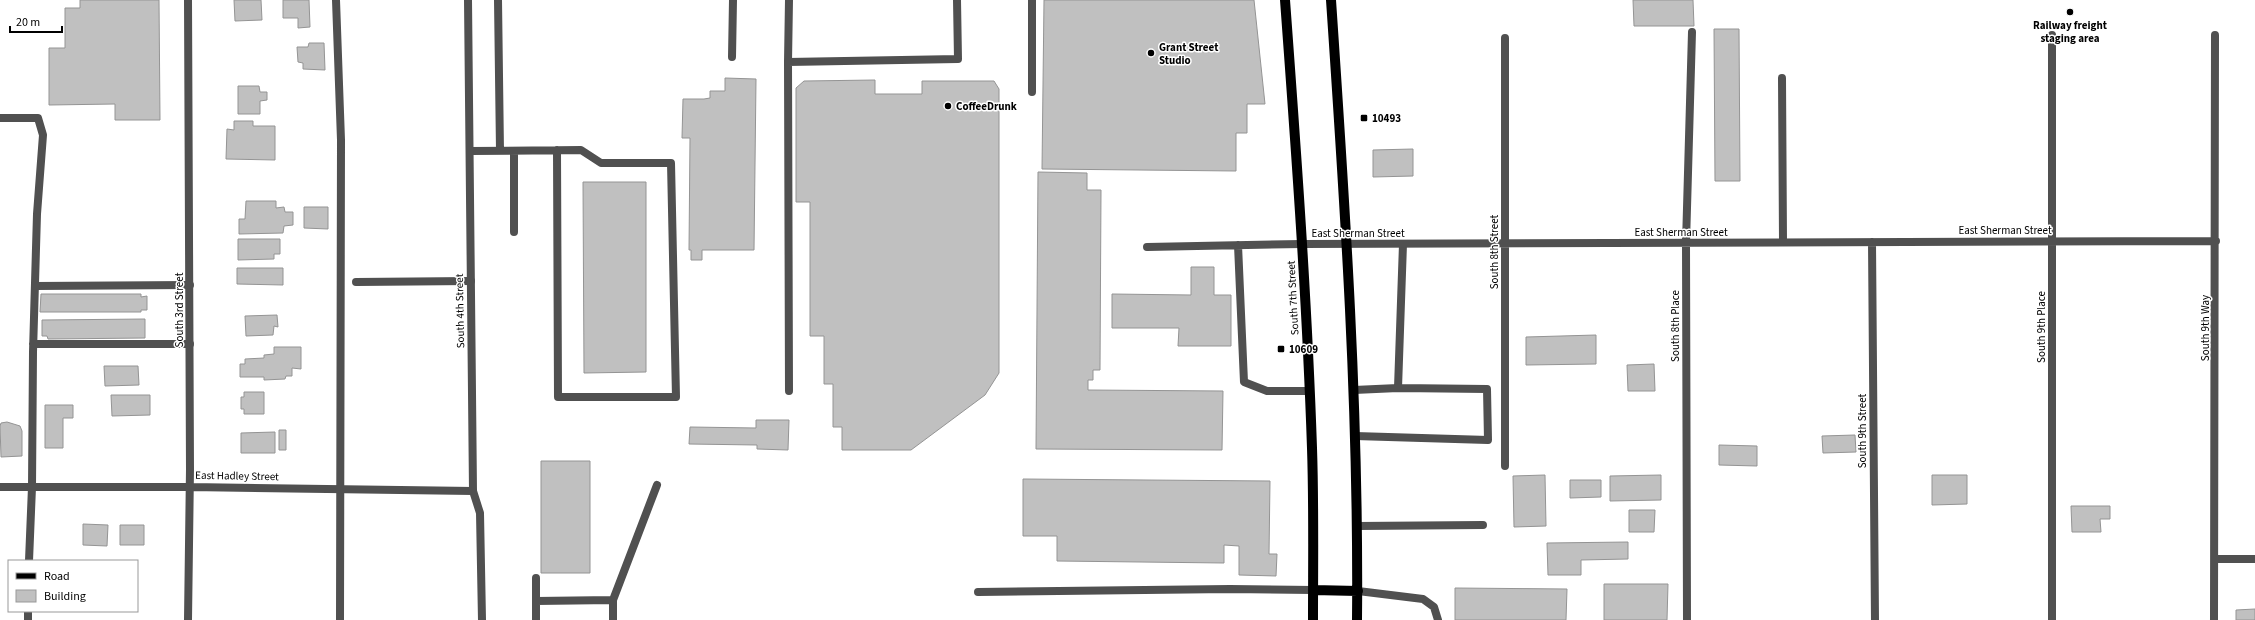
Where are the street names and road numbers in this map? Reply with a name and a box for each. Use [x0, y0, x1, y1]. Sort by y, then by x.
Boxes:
street label: South 8th Street [1487, 214, 1502, 289]
street label: East Sherman Street [1958, 223, 2052, 238]
street label: East Sherman Street [1634, 225, 1728, 240]
street label: East Sherman Street [1311, 226, 1405, 241]
street label: South 7th Street [1284, 260, 1302, 336]
street label: South 3rd Street [172, 272, 187, 347]
street label: South 4th Street [452, 273, 468, 348]
street label: South 8th Place [1668, 290, 1683, 362]
street label: South 9th Place [2034, 291, 2049, 363]
street label: South 9th Way [2198, 295, 2213, 361]
street label: South 9th Street [1855, 393, 1870, 468]
street label: East Hadley Street [195, 468, 279, 484]

